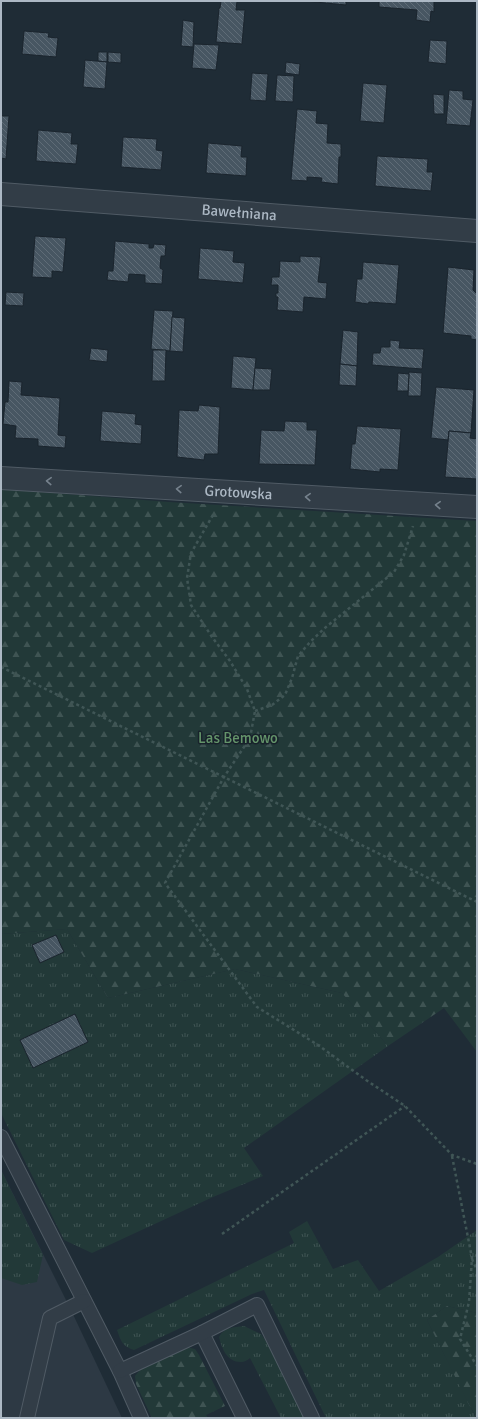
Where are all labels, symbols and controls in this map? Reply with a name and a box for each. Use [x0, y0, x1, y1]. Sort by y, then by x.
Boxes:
street label: Bawełniana [201, 201, 278, 224]
one-way arrow [46, 477, 52, 485]
street label: Grotowska [204, 481, 273, 504]
one-way arrow [176, 484, 182, 493]
one-way arrow [305, 492, 311, 501]
one-way arrow [435, 500, 441, 509]
park label: Las Bemowo [198, 729, 278, 747]

